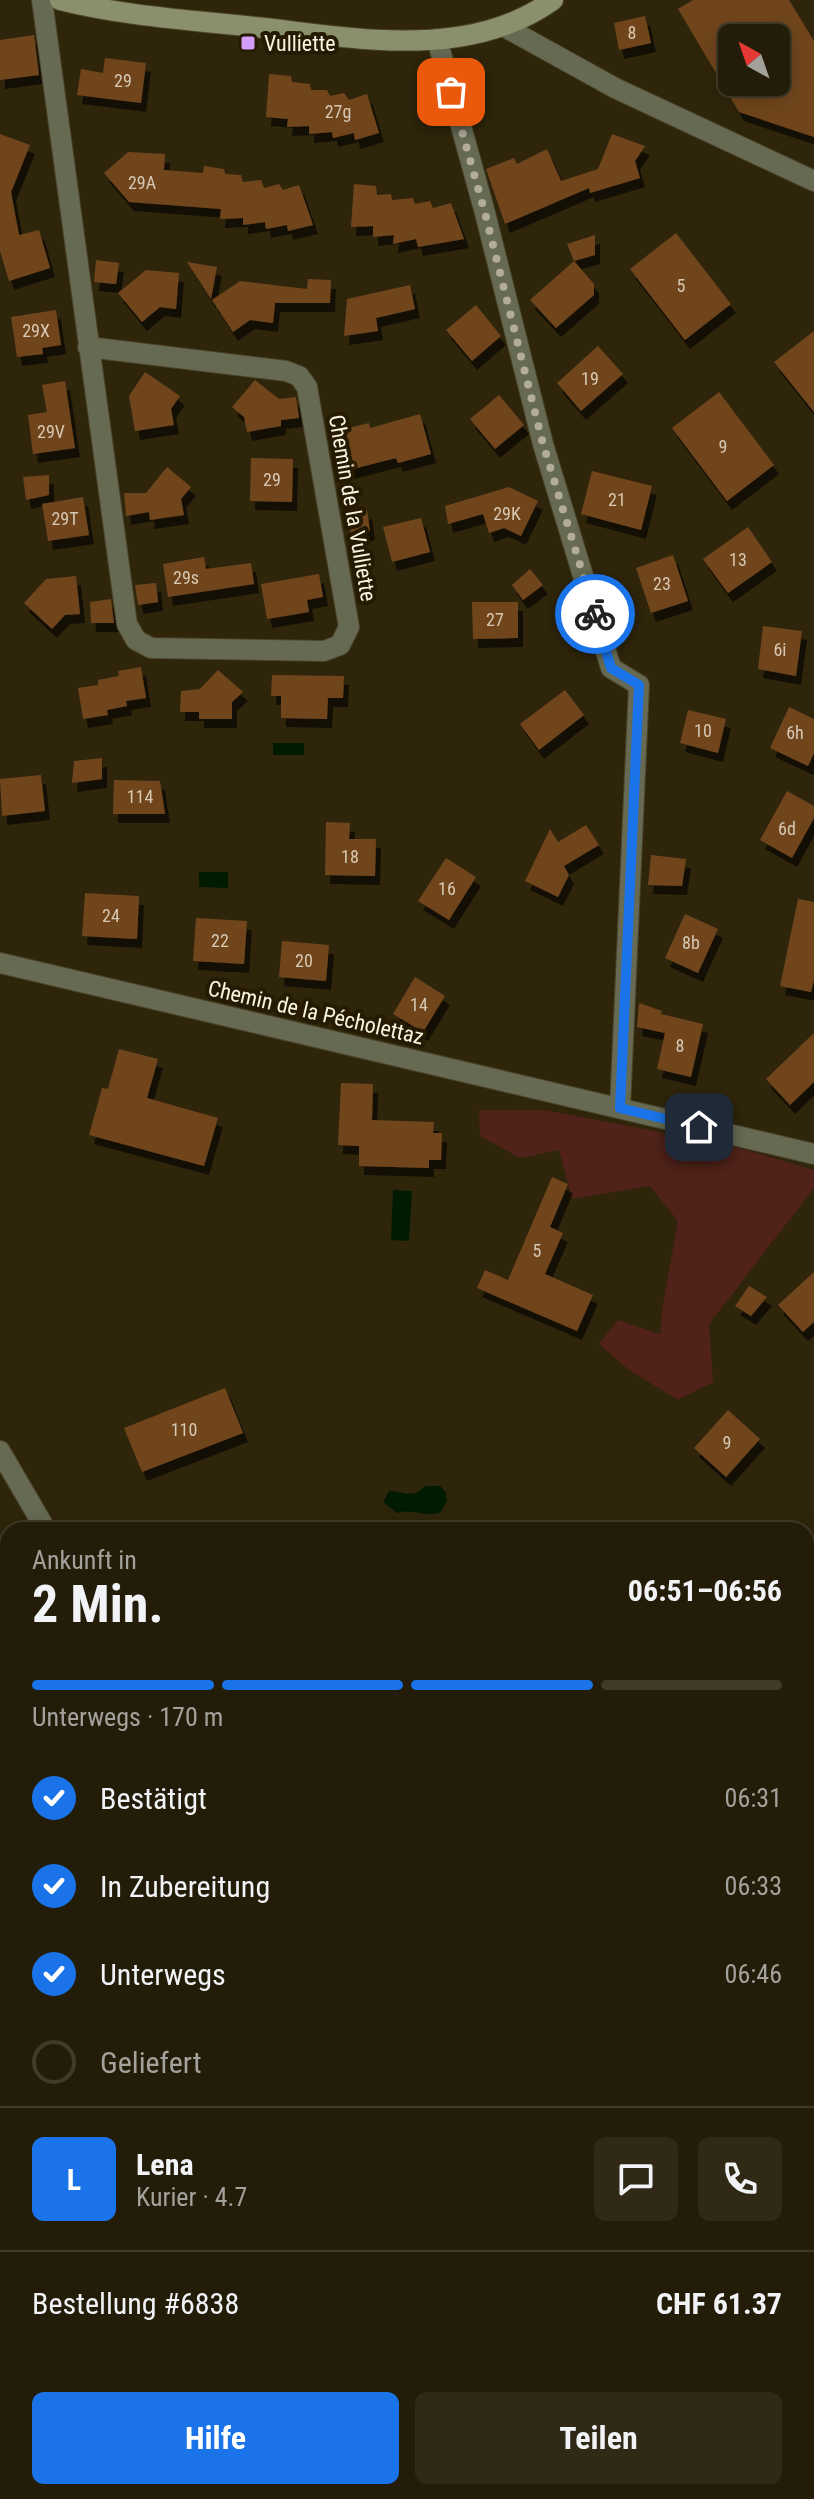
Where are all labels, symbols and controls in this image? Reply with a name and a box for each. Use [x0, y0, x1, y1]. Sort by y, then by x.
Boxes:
house number: 8 [628, 22, 636, 43]
north arrow [718, 24, 790, 96]
map controls [718, 24, 790, 96]
place label: Vulliette [264, 31, 335, 56]
marker: Vulliette [239, 34, 257, 52]
pin [417, 58, 485, 126]
house number: 29 [114, 70, 132, 91]
icon: bag [429, 70, 473, 114]
house number: 27g [325, 101, 351, 122]
house number: 29A [128, 172, 157, 193]
house number: 5 [677, 275, 686, 296]
house number: 29X [22, 320, 50, 341]
house number: 19 [581, 368, 599, 389]
street label: Chemin de la Vulliette [324, 413, 381, 603]
house number: 29V [37, 421, 65, 442]
house number: 9 [719, 436, 727, 457]
house number: 29 [263, 469, 281, 490]
house number: 21 [608, 489, 626, 510]
house number: 29K [493, 503, 521, 524]
house number: 29T [51, 508, 79, 529]
house number: 13 [729, 549, 747, 570]
house number: 29s [173, 567, 199, 588]
house number: 23 [653, 573, 671, 594]
courier [555, 574, 635, 654]
icon: bike [573, 592, 617, 636]
house number: 27 [486, 609, 504, 630]
house number: 6i [773, 639, 787, 660]
house number: 10 [694, 720, 712, 741]
house number: 6h [786, 722, 804, 743]
house number: 114 [127, 786, 153, 807]
house number: 6d [778, 818, 796, 839]
house number: 18 [341, 846, 359, 867]
house number: 16 [438, 878, 456, 899]
house number: 24 [102, 905, 120, 926]
house number: 22 [211, 930, 229, 951]
house number: 8b [682, 932, 700, 953]
house number: 20 [295, 950, 313, 971]
street label: Chemin de la Pécholettaz [206, 976, 426, 1049]
house number: 14 [410, 994, 428, 1015]
house number: 8 [676, 1035, 684, 1056]
pin [665, 1093, 733, 1161]
icon: home [677, 1105, 721, 1149]
house number: 5 [533, 1240, 542, 1261]
house number: 110 [171, 1419, 197, 1440]
house number: 9 [723, 1432, 731, 1453]
text: Ankunft in [32, 1545, 137, 1575]
text: 06:51–06:56 [628, 1573, 782, 1608]
text: 2 Min. [32, 1574, 164, 1635]
text: Unterwegs · 170 m [32, 1702, 223, 1732]
icon: check [32, 1776, 76, 1820]
text: Bestätigt [100, 1781, 207, 1816]
text: 06:31 [725, 1783, 782, 1813]
icon: check [32, 1864, 76, 1908]
text: In Zubereitung [100, 1869, 270, 1904]
text: 06:33 [725, 1871, 782, 1901]
icon: check [32, 1952, 76, 1996]
text: Unterwegs [100, 1957, 226, 1992]
text: 06:46 [725, 1959, 782, 1989]
text: Geliefert [100, 2045, 202, 2080]
button: chat [594, 2137, 678, 2221]
button: phone [698, 2137, 782, 2221]
text: Lena [136, 2147, 194, 2182]
text: L [67, 2162, 81, 2197]
text: Kurier · 4.7 [136, 2182, 247, 2212]
text: Bestellung #6838 [32, 2286, 239, 2321]
text: CHF 61.37 [656, 2286, 782, 2321]
button: Hilfe [32, 2392, 399, 2484]
button: Teilen [415, 2392, 782, 2484]

